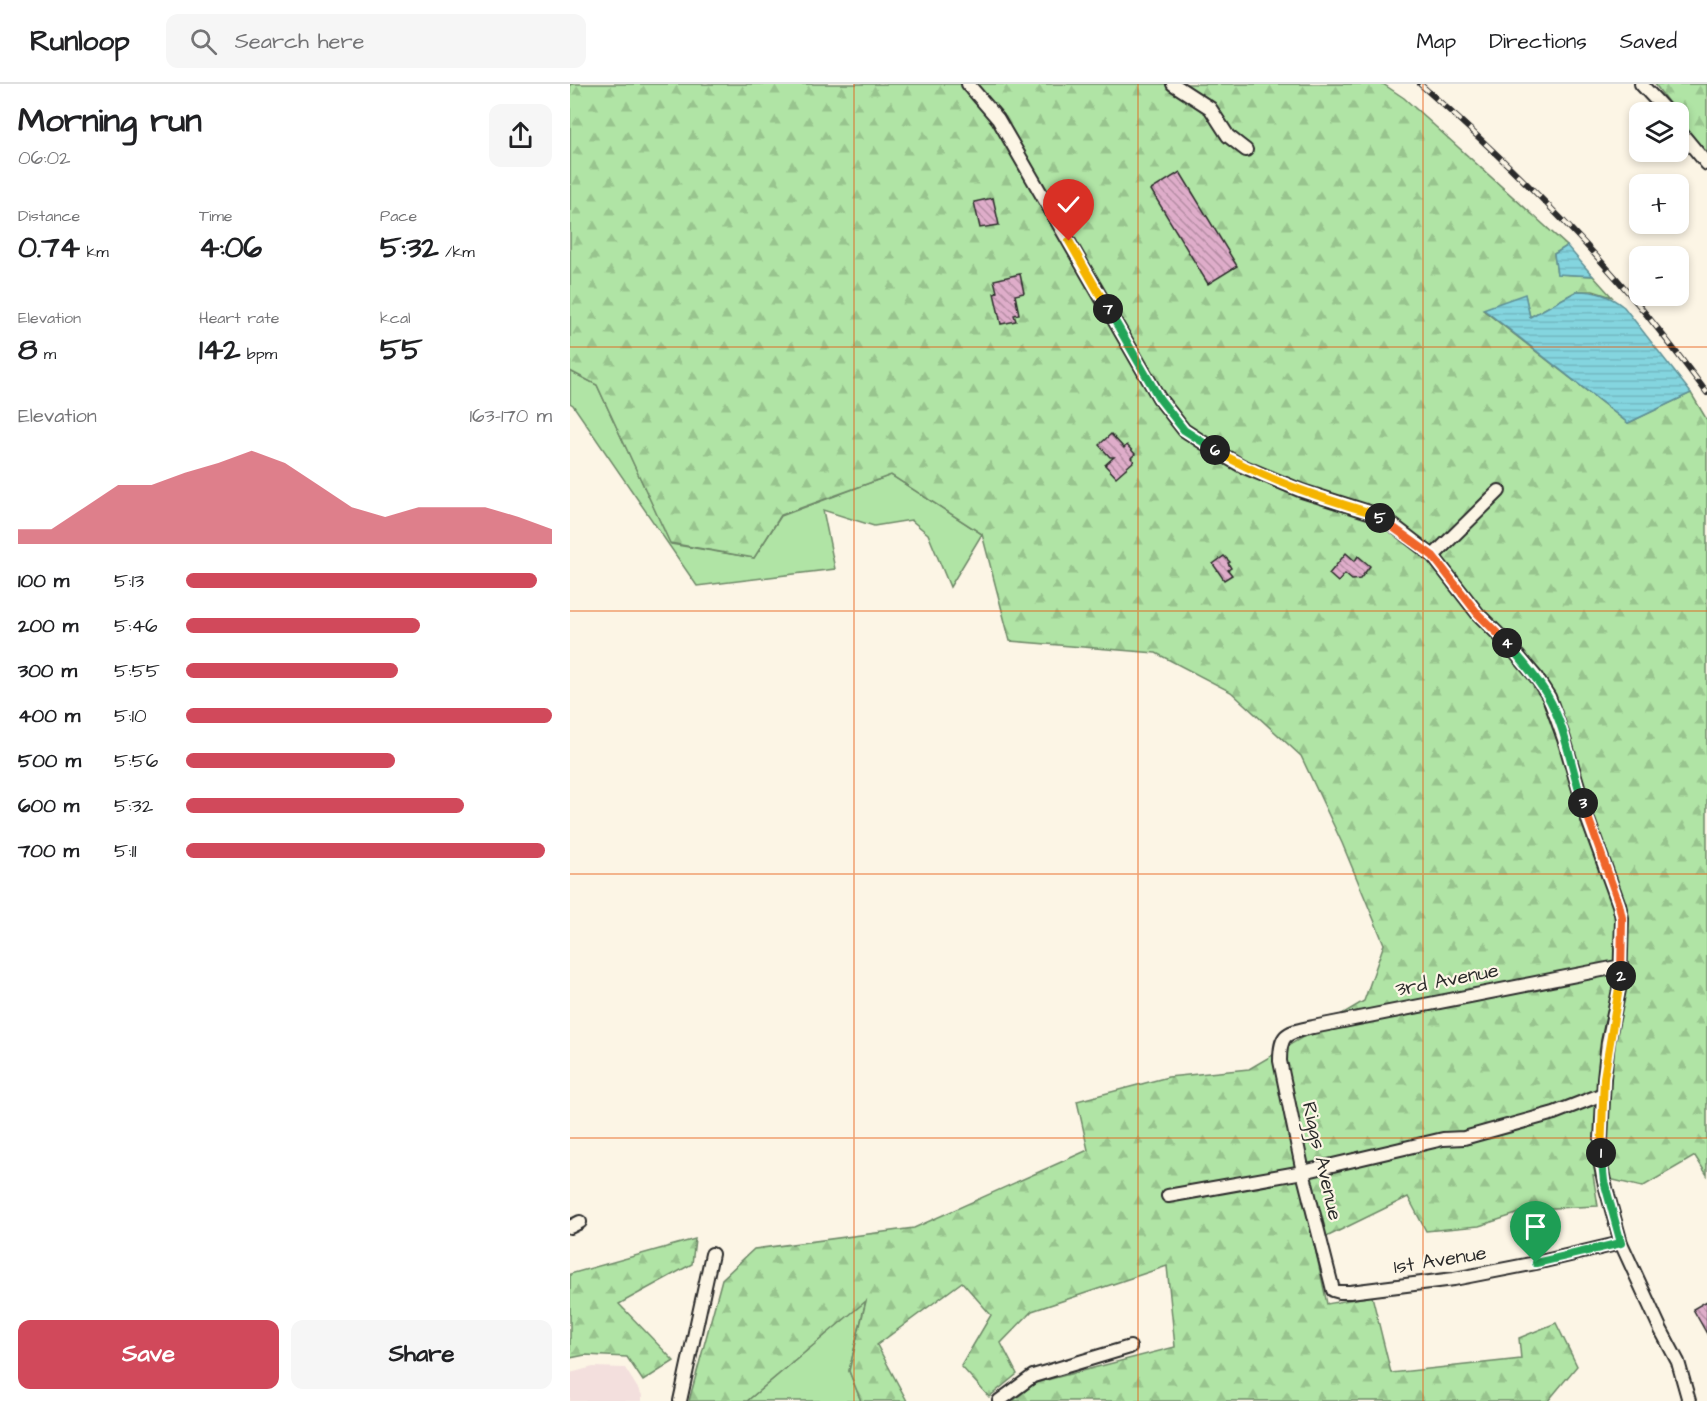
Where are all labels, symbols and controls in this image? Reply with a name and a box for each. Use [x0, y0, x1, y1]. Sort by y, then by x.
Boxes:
search box [166, 14, 586, 68]
text: Runloop [30, 22, 130, 61]
icon: search [187, 25, 220, 58]
text: Search here [235, 26, 365, 57]
text: Map [1416, 27, 1456, 56]
text: Directions [1489, 27, 1587, 56]
text: Saved [1620, 27, 1677, 56]
text: Morning run [18, 98, 202, 144]
map controls [1629, 102, 1689, 306]
button: layers [1629, 102, 1689, 162]
button: share [489, 104, 552, 167]
text: 06:02 [18, 144, 71, 172]
button: + [1629, 174, 1689, 234]
pin [1043, 179, 1094, 241]
icon: check [1052, 188, 1085, 221]
text: Distance [18, 205, 80, 227]
text: Time [199, 205, 233, 227]
text: Pace [380, 205, 417, 227]
text: 0.74 [18, 227, 80, 269]
text: 4:06 [199, 227, 262, 269]
text: 5:32 [380, 227, 439, 269]
text: km [80, 241, 109, 263]
text: /km [439, 241, 475, 263]
button: − [1629, 246, 1689, 306]
pin: 7 [1093, 294, 1123, 324]
text: 7 [1103, 298, 1113, 320]
text: Elevation [18, 307, 81, 329]
text: Heart rate [199, 307, 279, 329]
text: kcal [380, 307, 411, 329]
text: 8 [18, 329, 37, 371]
text: 142 [199, 329, 240, 371]
text: 55 [380, 329, 422, 371]
text: m [37, 343, 56, 365]
text: bpm [240, 343, 277, 365]
text: Elevation [18, 402, 97, 430]
text: 163–170 m [469, 402, 552, 430]
pin: 6 [1200, 435, 1230, 465]
text: 6 [1210, 439, 1220, 461]
pin: 5 [1365, 503, 1395, 533]
text: 5 [1374, 507, 1386, 529]
text: 100 m [18, 567, 69, 595]
text: 5:13 [114, 567, 144, 595]
text: 200 m [18, 612, 78, 640]
text: 5:46 [114, 612, 158, 640]
pin: 4 [1492, 628, 1522, 658]
text: 4 [1502, 632, 1512, 654]
text: 300 m [18, 657, 77, 685]
text: 5:55 [114, 657, 160, 685]
text: 400 m [18, 702, 80, 730]
text: 5:10 [114, 702, 147, 730]
text: 500 m [18, 747, 81, 775]
text: 5:56 [114, 747, 158, 775]
pin: 3 [1568, 788, 1598, 818]
text: 600 m [18, 792, 79, 820]
text: 5:32 [114, 792, 153, 820]
text: 3 [1579, 792, 1587, 814]
text: 700 m [18, 837, 79, 865]
text: 5:11 [114, 837, 137, 865]
street label: 3rd Avenue [1393, 956, 1501, 1004]
pin: 2 [1606, 961, 1636, 991]
text: 2 [1616, 965, 1626, 987]
street label: Riggs Avenue [1294, 1099, 1349, 1223]
pin: 1 [1586, 1138, 1616, 1168]
text: 1 [1600, 1142, 1602, 1164]
pin [1510, 1201, 1561, 1263]
icon: arrive [1519, 1210, 1552, 1243]
street label: 1st Avenue [1392, 1239, 1489, 1281]
button: Save [18, 1320, 279, 1389]
button: Share [291, 1320, 552, 1389]

